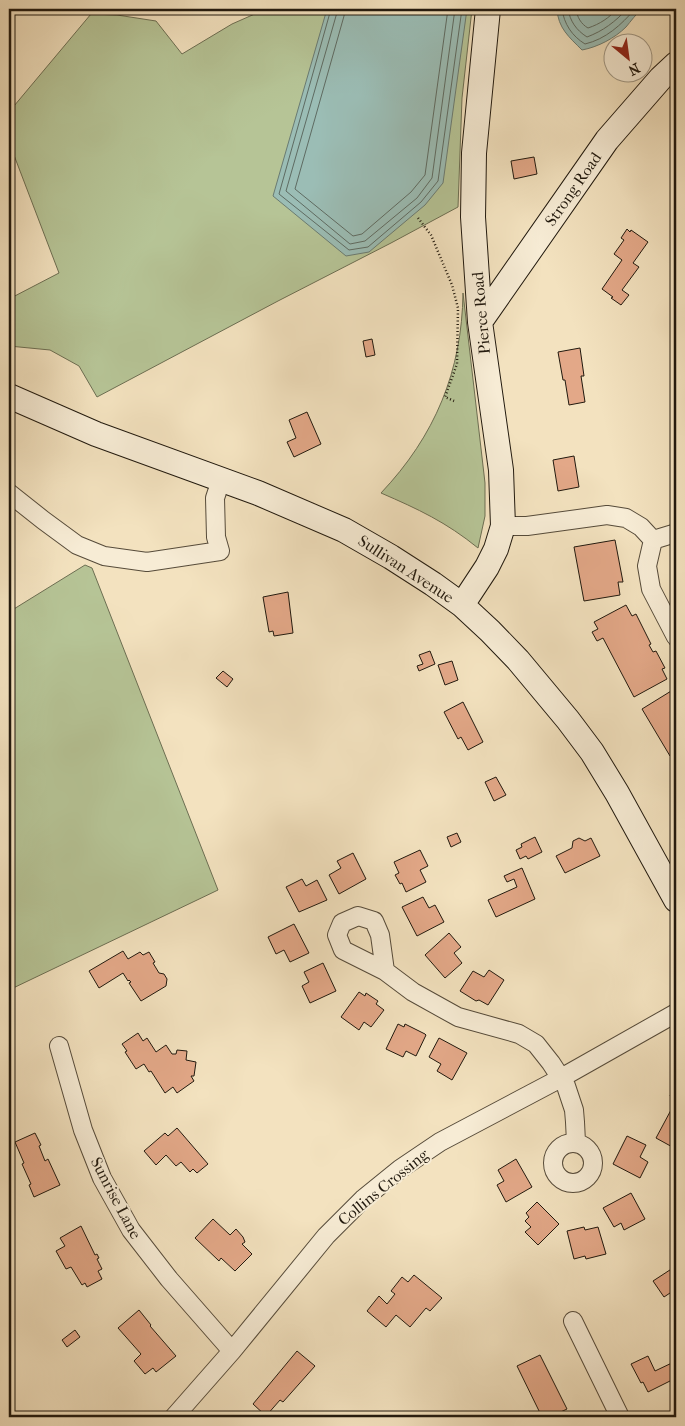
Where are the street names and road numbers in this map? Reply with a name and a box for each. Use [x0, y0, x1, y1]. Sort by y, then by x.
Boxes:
street label: Strong Road [541, 148, 605, 229]
street label: Pierce Road [468, 271, 494, 355]
street label: Sullivan Avenue [355, 531, 457, 607]
street label: Collins Crossing [334, 1144, 432, 1229]
street label: Sunrise Lane [87, 1154, 145, 1242]

